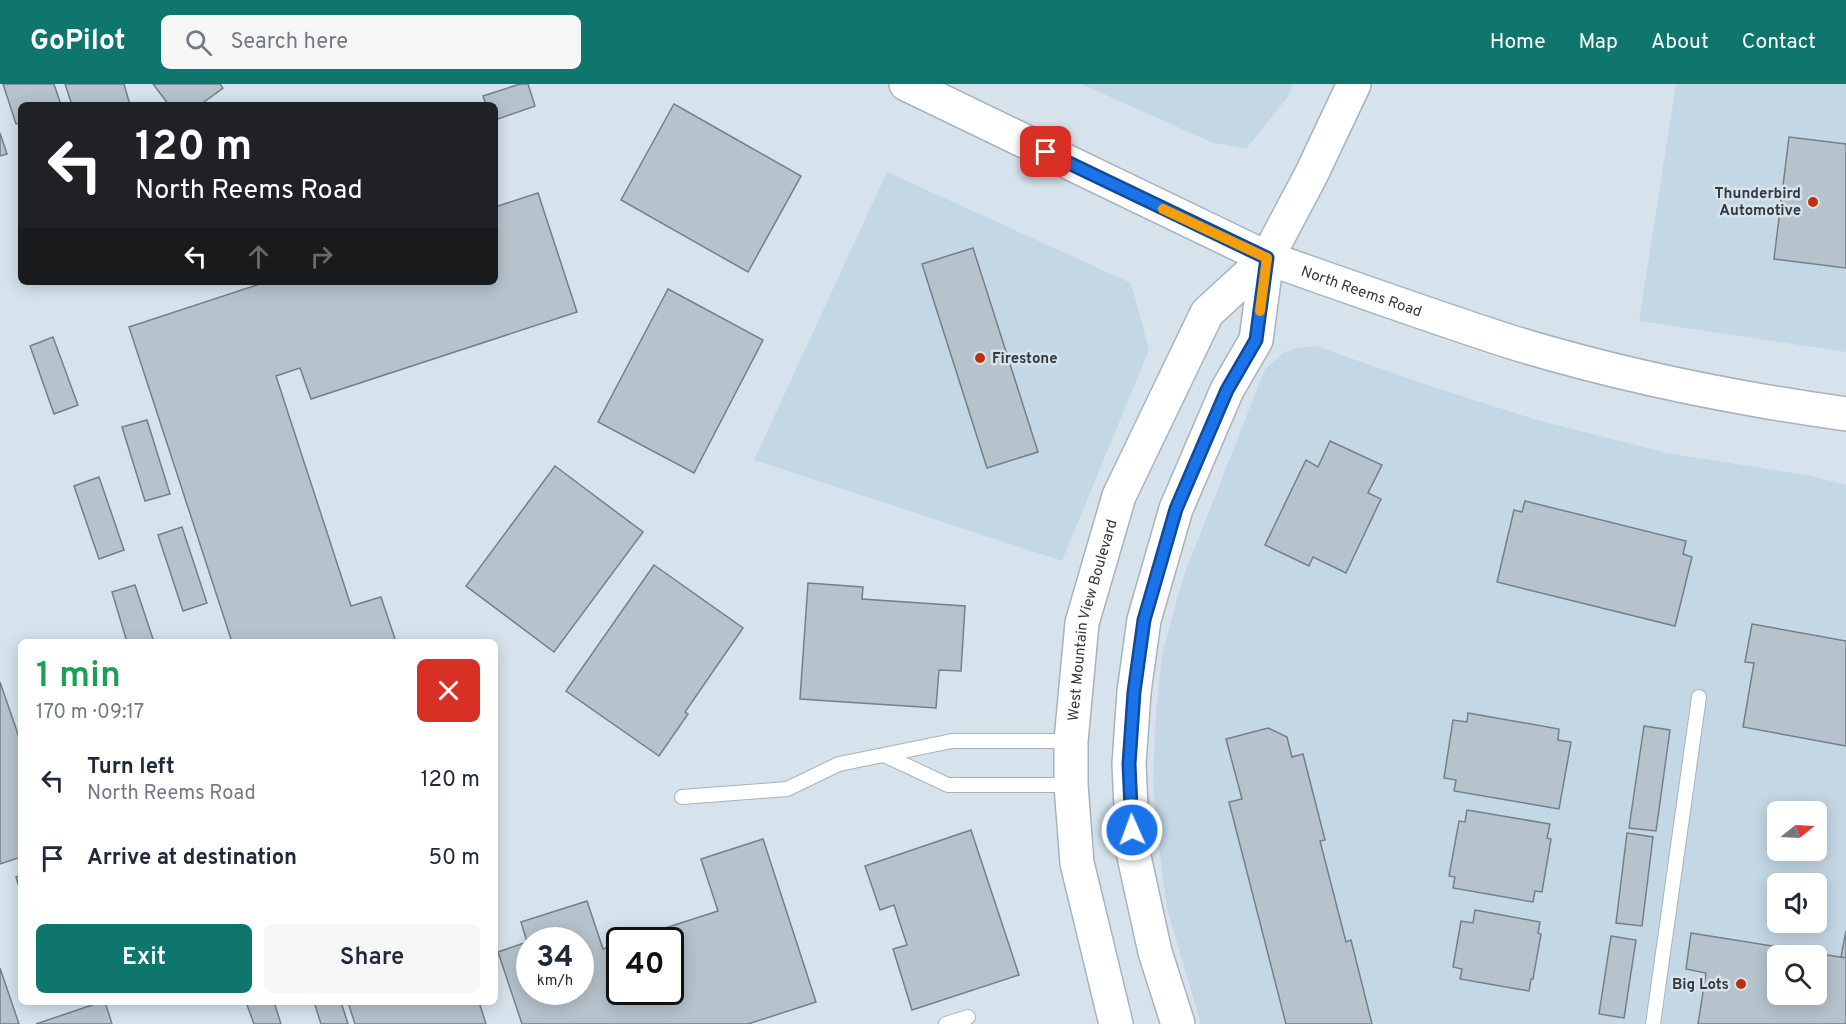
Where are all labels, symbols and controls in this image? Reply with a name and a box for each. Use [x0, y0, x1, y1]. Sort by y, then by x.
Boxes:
search box [161, 15, 581, 69]
text: GoPilot [30, 24, 125, 60]
icon: search [182, 26, 215, 59]
text: Search here [230, 29, 348, 56]
text: Home [1490, 29, 1546, 56]
text: Map [1579, 29, 1618, 56]
text: About [1651, 29, 1709, 56]
text: Contact [1742, 29, 1816, 56]
text: 120 m [135, 122, 252, 175]
icon: left [36, 126, 114, 204]
pin [1020, 126, 1071, 177]
icon: arrive [1029, 135, 1062, 168]
text: North Reems Road [135, 174, 363, 208]
place label: Thunderbird Automotive [1715, 185, 1801, 221]
marker: Thunderbird Automotive [1806, 195, 1820, 209]
icon: left [179, 240, 212, 273]
icon: ahead [242, 240, 275, 273]
icon: right [305, 240, 338, 273]
street label: North Reems Road [1298, 263, 1424, 322]
place label: Firestone [992, 350, 1058, 369]
marker: Firestone [973, 351, 987, 365]
street label: West Mountain View Boulevard [1065, 517, 1123, 722]
text: 1 min [36, 654, 121, 700]
button: close [417, 659, 480, 722]
text: 170 m · 09:17 [36, 700, 144, 726]
text: Turn left [87, 754, 175, 781]
icon: left [36, 764, 69, 797]
text: 120 m [420, 767, 480, 794]
text: North Reems Road [87, 781, 256, 807]
position arrow [1100, 798, 1164, 862]
north arrow [1767, 801, 1827, 861]
map controls [1767, 801, 1827, 1005]
icon: arrive [36, 842, 69, 875]
text: Arrive at destination [87, 845, 297, 872]
text: 50 m [428, 845, 480, 872]
button: sound [1767, 873, 1827, 933]
button: Exit [36, 924, 252, 993]
button: Share [264, 924, 480, 993]
speed limit sign: 40 [606, 927, 684, 1005]
text: 34 [536, 940, 574, 977]
button: search [1767, 945, 1827, 1005]
text: km/h [537, 972, 573, 991]
place label: Big Lots [1672, 976, 1729, 995]
marker: Big Lots [1734, 977, 1748, 991]

